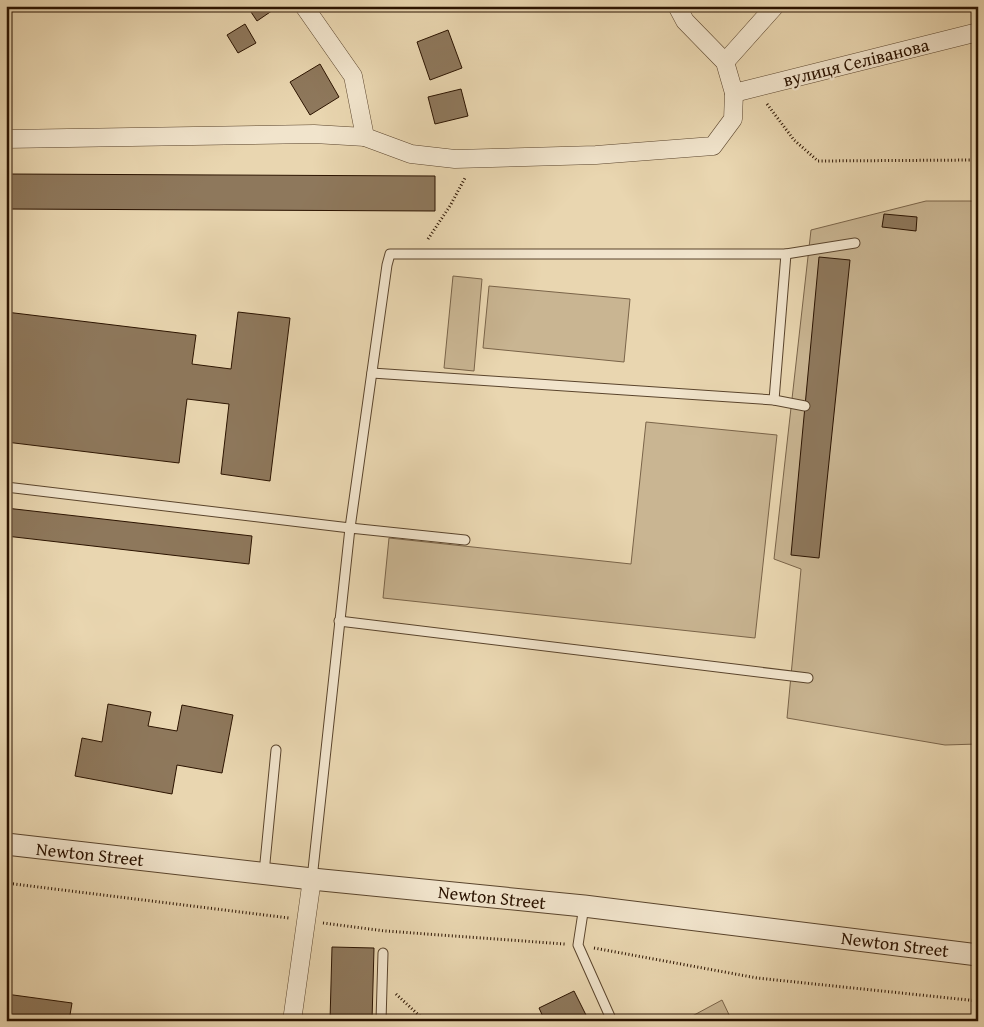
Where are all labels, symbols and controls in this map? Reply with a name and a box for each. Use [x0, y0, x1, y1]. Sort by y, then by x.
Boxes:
street label: вулиця Селіванова [780, 31, 932, 93]
street label: Newton Street [35, 835, 146, 873]
street label: Newton Street [437, 878, 548, 916]
street label: Newton Street [840, 924, 951, 964]

